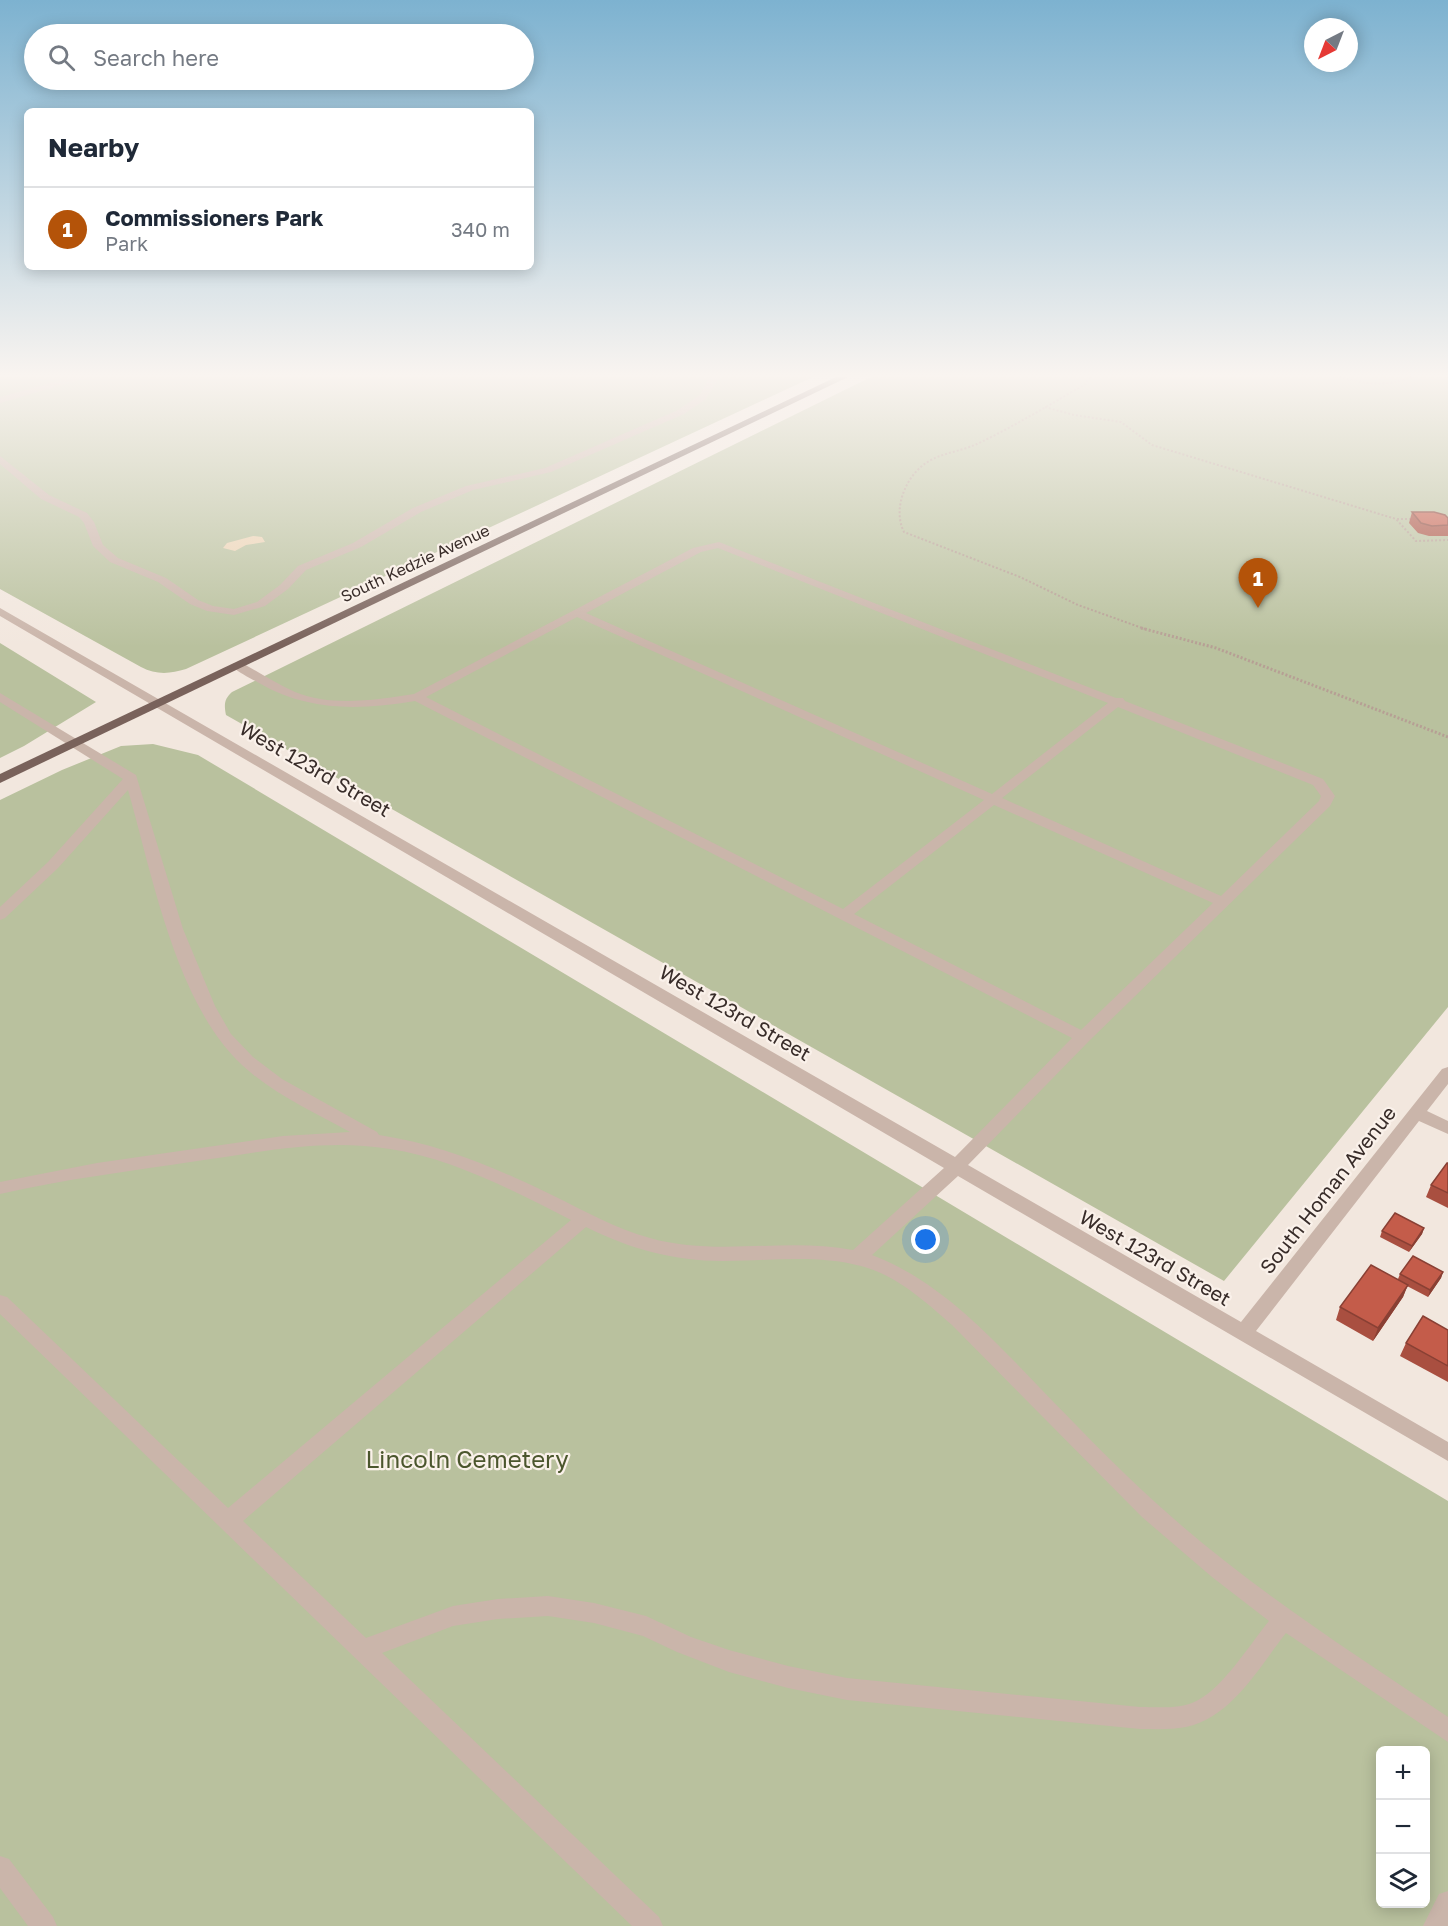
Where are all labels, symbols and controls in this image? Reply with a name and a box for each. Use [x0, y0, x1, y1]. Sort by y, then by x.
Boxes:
north arrow [1304, 18, 1358, 72]
search box [24, 24, 534, 90]
icon: search [45, 41, 78, 74]
text: Search here [93, 44, 219, 71]
text: Nearby [48, 132, 139, 163]
text: Commissioners Park [105, 204, 323, 231]
text: 1 [62, 217, 73, 241]
text: 340 m [451, 217, 510, 241]
text: Park [105, 231, 148, 255]
street label: South Kedzie Avenue [337, 520, 493, 606]
pin: 1 [1238, 558, 1278, 608]
street label: West 123rd Street [236, 715, 395, 821]
street label: West 123rd Street [656, 959, 815, 1065]
street label: South Homan Avenue [1254, 1101, 1400, 1278]
street label: West 123rd Street [1076, 1204, 1235, 1310]
your location [911, 1225, 940, 1254]
park label: Lincoln Cemetery [365, 1444, 569, 1473]
map controls [1376, 1746, 1430, 1908]
button: + [1376, 1746, 1430, 1800]
button: − [1376, 1800, 1430, 1854]
button: layers [1376, 1854, 1430, 1908]

